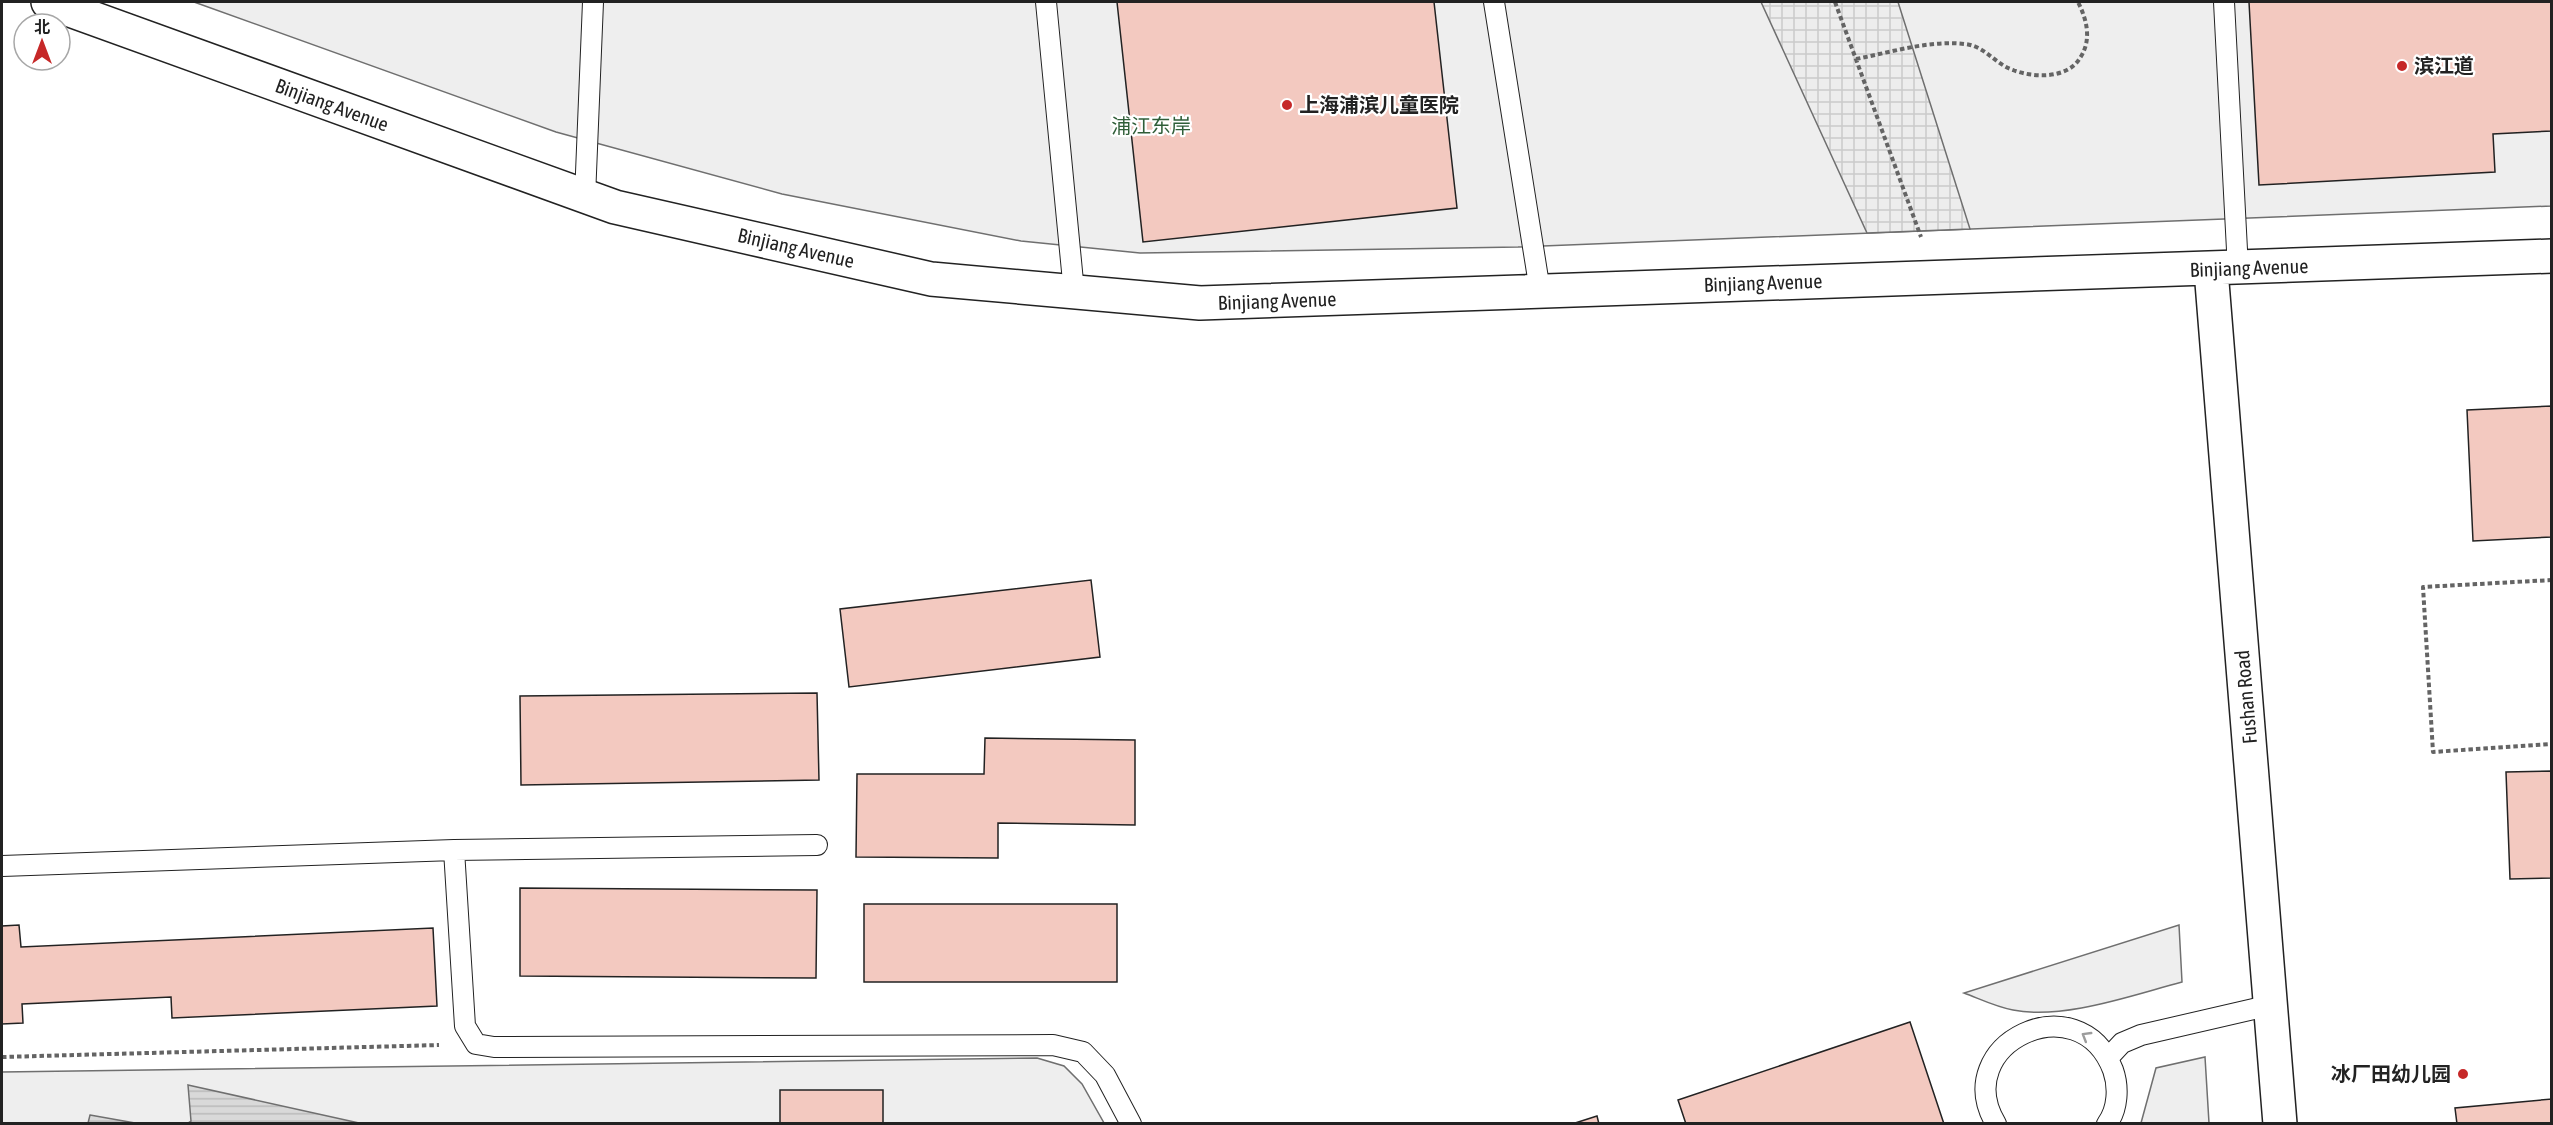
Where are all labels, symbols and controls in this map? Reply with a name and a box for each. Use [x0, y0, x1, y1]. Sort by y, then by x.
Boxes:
north arrow [12, 12, 72, 72]
text: 北 [34, 18, 50, 36]
place label: 滨江道 [2414, 54, 2474, 77]
marker: 滨江道 [2395, 59, 2409, 73]
street label: Binjiang Avenue [272, 73, 392, 136]
place label: 上海浦滨儿童医院 [1299, 93, 1459, 116]
marker: 上海浦滨儿童医院 [1280, 98, 1294, 112]
park label: 浦江东岸 [1111, 114, 1191, 137]
street label: Binjiang Avenue [736, 223, 857, 272]
street label: Binjiang Avenue [2189, 254, 2309, 281]
street label: Binjiang Avenue [1703, 269, 1823, 296]
street label: Binjiang Avenue [1217, 287, 1337, 314]
street label: Fushan Road [2230, 649, 2261, 745]
one-way arrow [2082, 1032, 2092, 1044]
place label: 冰厂田幼儿园 [2331, 1062, 2451, 1085]
marker: 冰厂田幼儿园 [2456, 1067, 2470, 1081]

